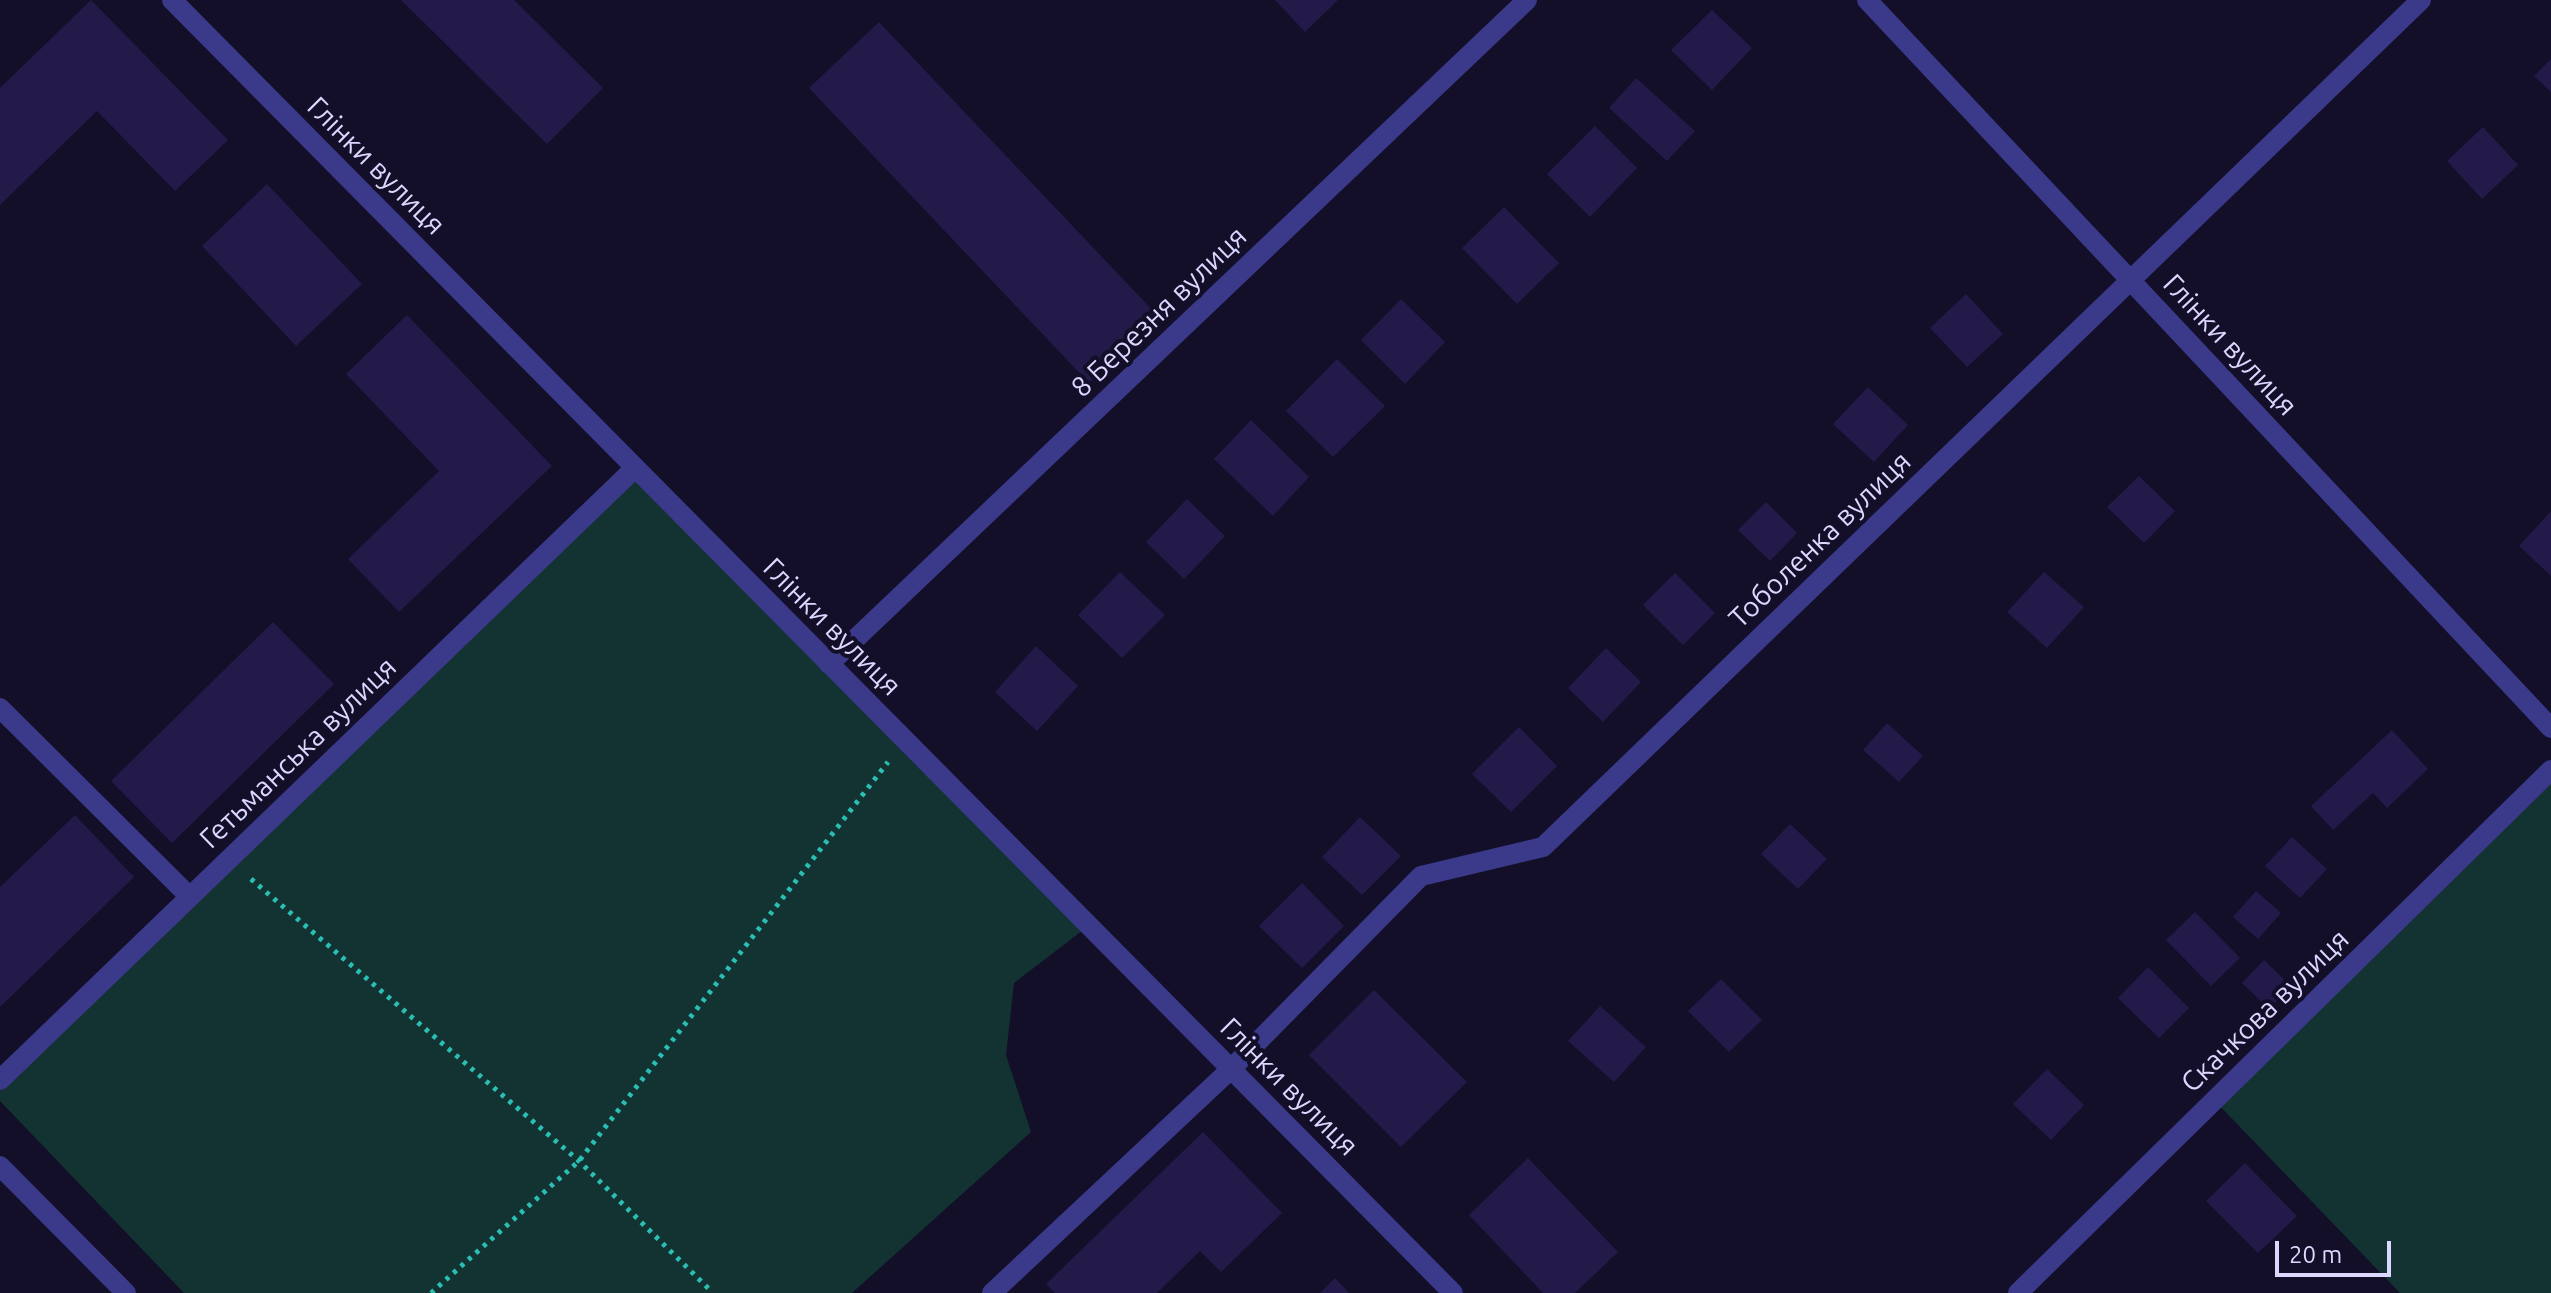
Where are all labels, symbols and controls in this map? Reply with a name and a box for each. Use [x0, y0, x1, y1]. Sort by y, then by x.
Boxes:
street label: Глінки вулиця [300, 90, 452, 242]
street label: 8 Березня вулиця [1064, 220, 1254, 404]
street label: Глінки вулиця [2156, 267, 2304, 423]
street label: Тоболенка вулиця [1722, 445, 1918, 635]
street label: Глінки вулиця [756, 551, 908, 703]
street label: Гетьманська вулиця [193, 651, 403, 855]
street label: Скачкова вулиця [2174, 923, 2356, 1099]
street label: Глінки вулиця [1213, 1011, 1365, 1163]
scale bar [2279, 1225, 2395, 1275]
text: 20 m [2289, 1241, 2342, 1268]

